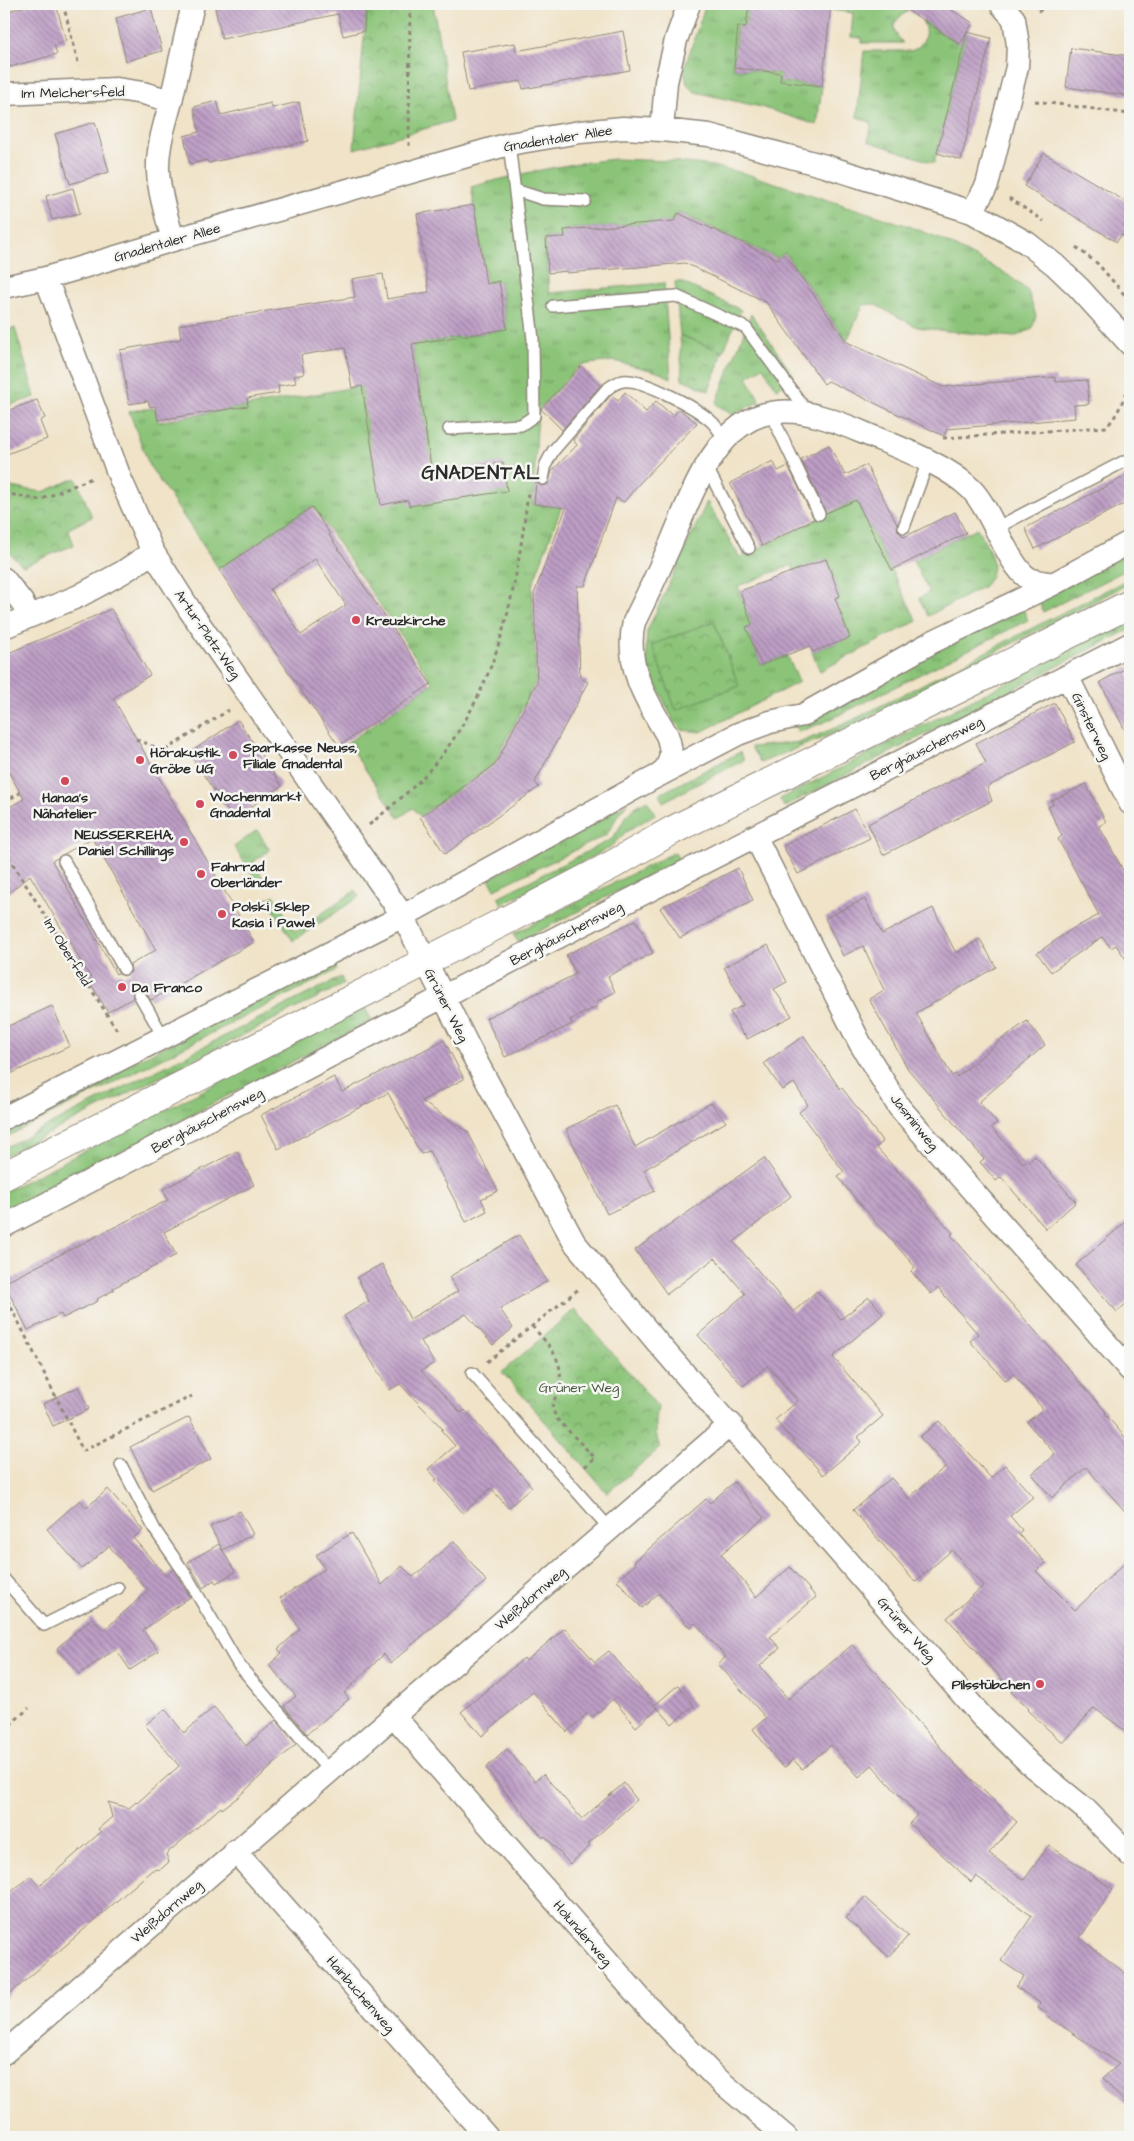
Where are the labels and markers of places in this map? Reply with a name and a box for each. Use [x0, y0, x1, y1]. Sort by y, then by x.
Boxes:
place label: Kreuzkirche [366, 611, 446, 631]
marker: Kreuzkirche [350, 614, 362, 626]
place label: Sparkasse Neuss, Filiale Gnadental [242, 738, 358, 774]
place label: Hörakustik Gröbe UG [150, 743, 221, 779]
marker: Sparkasse Neuss, Filiale Gnadental [227, 749, 239, 761]
marker: Hörakustik Gröbe UG [134, 754, 146, 766]
marker: Hanaa's Nähatelier [59, 775, 71, 787]
place label: Wochenmarkt Gnadental [209, 787, 302, 823]
place label: Hanaa's Nähatelier [34, 788, 97, 824]
marker: Wochenmarkt Gnadental [194, 798, 206, 810]
place label: NEUSSERREHA, Daniel Schillings [75, 825, 174, 862]
marker: NEUSSERREHA, Daniel Schillings [178, 836, 190, 848]
place label: Fahrrad Oberländer [211, 857, 283, 893]
marker: Fahrrad Oberländer [195, 868, 207, 880]
place label: Polski Sklep Kasia i Paweł [232, 897, 316, 933]
marker: Polski Sklep Kasia i Paweł [216, 908, 228, 920]
place label: Da Franco [132, 978, 202, 998]
marker: Da Franco [116, 981, 128, 993]
place label: Pilsstübchen [952, 1675, 1030, 1695]
marker: Pilsstübchen [1034, 1678, 1046, 1690]

